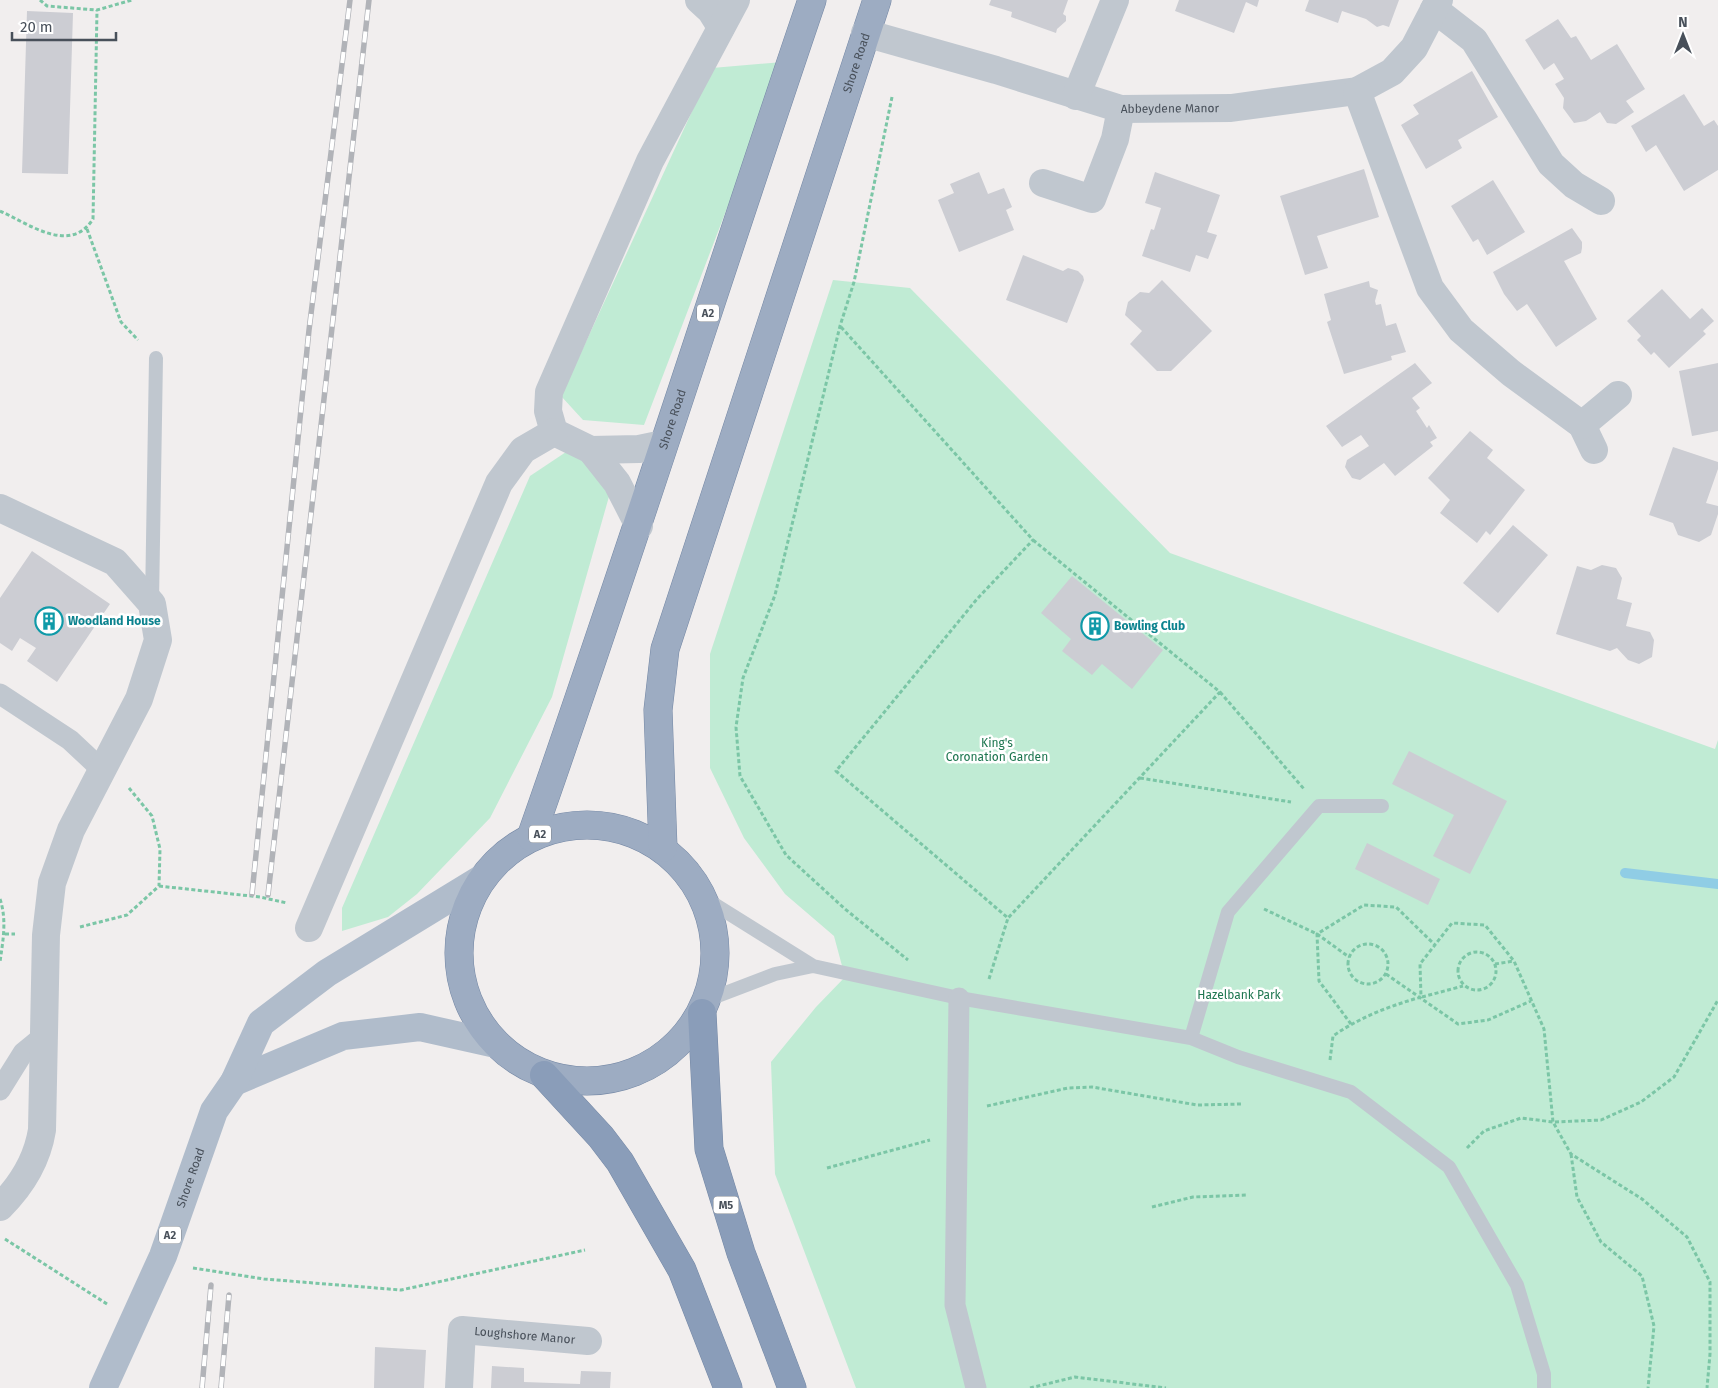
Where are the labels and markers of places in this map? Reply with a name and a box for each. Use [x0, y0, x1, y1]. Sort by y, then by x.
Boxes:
building icon: Woodland House [34, 606, 64, 636]
building icon: Bowling Club [1080, 611, 1110, 641]
place label: Woodland House [68, 614, 161, 628]
place label: Bowling Club [1114, 619, 1185, 633]

